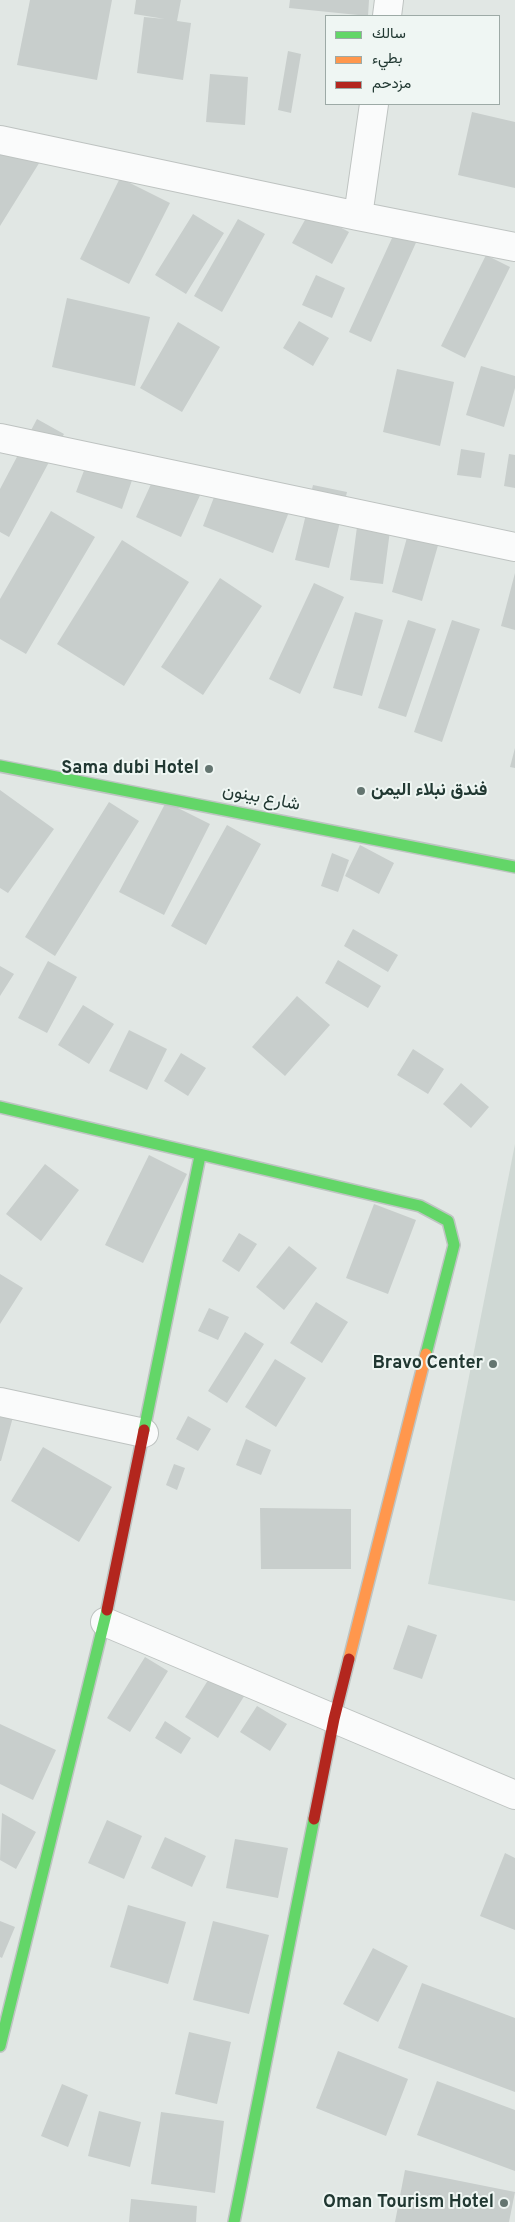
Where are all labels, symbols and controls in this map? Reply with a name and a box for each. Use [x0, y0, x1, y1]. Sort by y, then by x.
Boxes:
legend [325, 15, 500, 105]
text: سالك [372, 25, 406, 44]
text: بطيء [372, 50, 402, 69]
text: مزدحم [372, 75, 411, 94]
place label: Sama dubi Hotel [61, 758, 199, 780]
marker: Sama dubi Hotel [203, 763, 215, 775]
place label: فندق نبلاء اليمن [371, 780, 487, 802]
street label: شارع بينون [220, 781, 302, 817]
marker: فندق نبلاء اليمن [355, 785, 367, 797]
place label: Bravo Center [372, 1353, 483, 1375]
marker: Bravo Center [487, 1358, 499, 1370]
place label: Oman Tourism Hotel [323, 2192, 494, 2214]
marker: Oman Tourism Hotel [498, 2197, 510, 2209]

